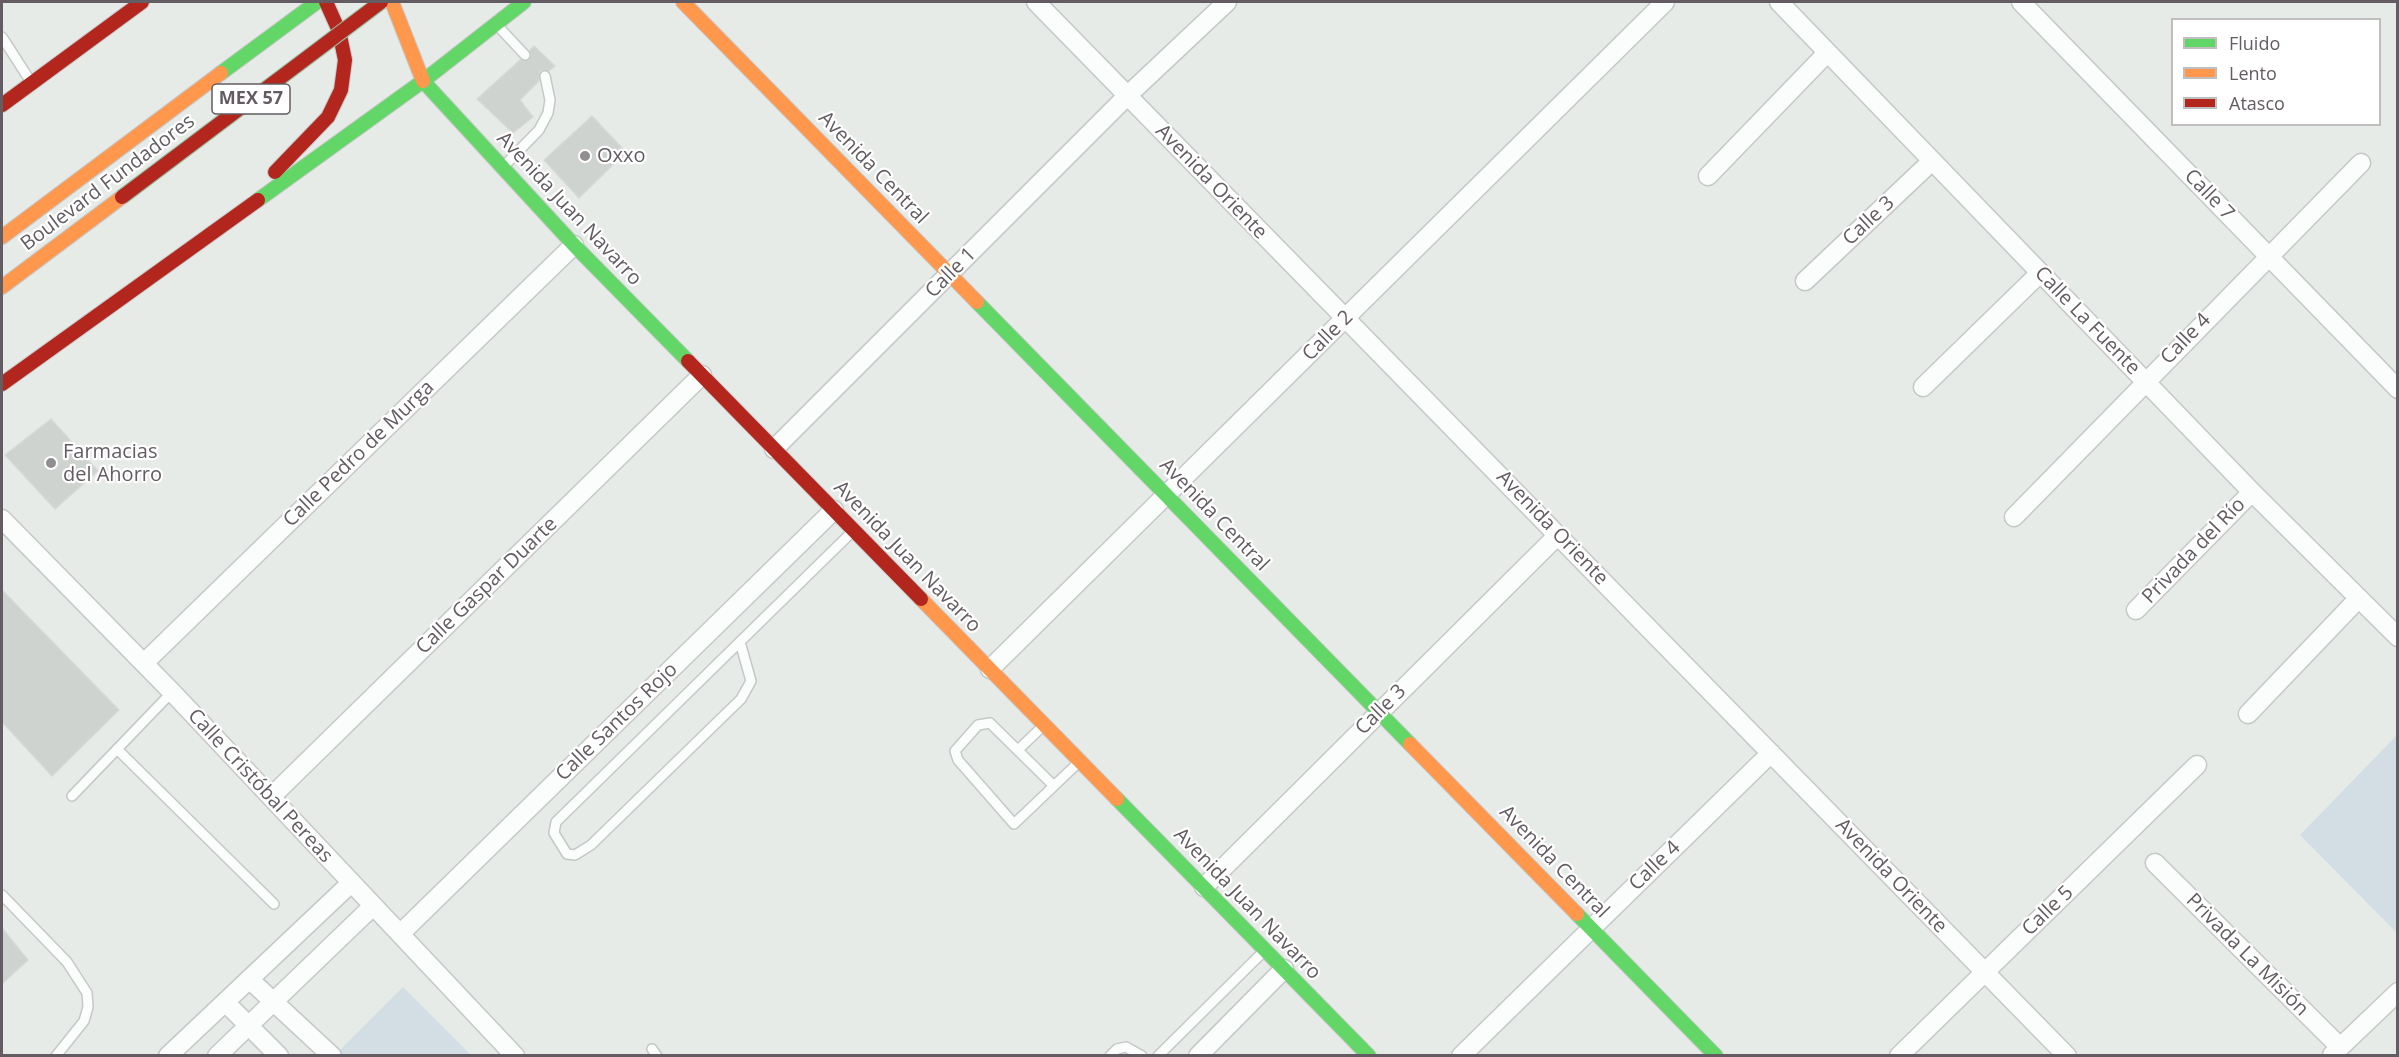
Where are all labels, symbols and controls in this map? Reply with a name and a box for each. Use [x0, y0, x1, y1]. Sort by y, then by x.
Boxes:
legend [2171, 18, 2381, 126]
text: Fluido [2229, 31, 2280, 55]
text: Lento [2229, 61, 2277, 85]
road number: MEX 57 [212, 84, 290, 114]
text: Atasco [2229, 91, 2285, 115]
street label: Avenida Central [813, 107, 933, 229]
street label: Boulevard Fundadores [16, 110, 200, 256]
street label: Avenida Oriente [1150, 120, 1272, 244]
street label: Avenida Juan Navarro [491, 127, 647, 291]
place label: Oxxo [597, 144, 646, 168]
marker: Oxxo [578, 149, 592, 163]
street label: Calle 7 [2179, 164, 2239, 226]
street label: Calle 3 [1838, 191, 1900, 251]
street label: Calle 1 [921, 243, 981, 303]
street label: Calle La Fuente [2029, 262, 2145, 380]
street label: Calle 2 [1298, 306, 1358, 366]
street label: Calle 4 [2156, 308, 2216, 370]
street label: Calle Pedro de Murga [279, 376, 439, 532]
place label: Farmacias del Ahorro [63, 440, 162, 487]
street label: Avenida Central [1154, 454, 1274, 576]
marker: Farmacias del Ahorro [44, 456, 58, 470]
street label: Avenida Oriente [1491, 466, 1613, 590]
street label: Avenida Juan Navarro [828, 476, 986, 638]
street label: Privada del Río [2137, 493, 2251, 609]
street label: Calle Gaspar Duarte [412, 513, 562, 659]
street label: Calle Santos Rojo [551, 658, 683, 786]
street label: Calle 3 [1351, 680, 1411, 740]
street label: Calle Cristóbal Pereas [182, 704, 338, 868]
street label: Avenida Central [1494, 801, 1614, 923]
street label: Avenida Oriente [1830, 814, 1952, 938]
street label: Avenida Juan Navarro [1168, 823, 1326, 985]
street label: Calle 4 [1624, 836, 1686, 896]
street label: Calle 5 [2017, 881, 2079, 941]
street label: Privada La Misión [2181, 889, 2313, 1021]

